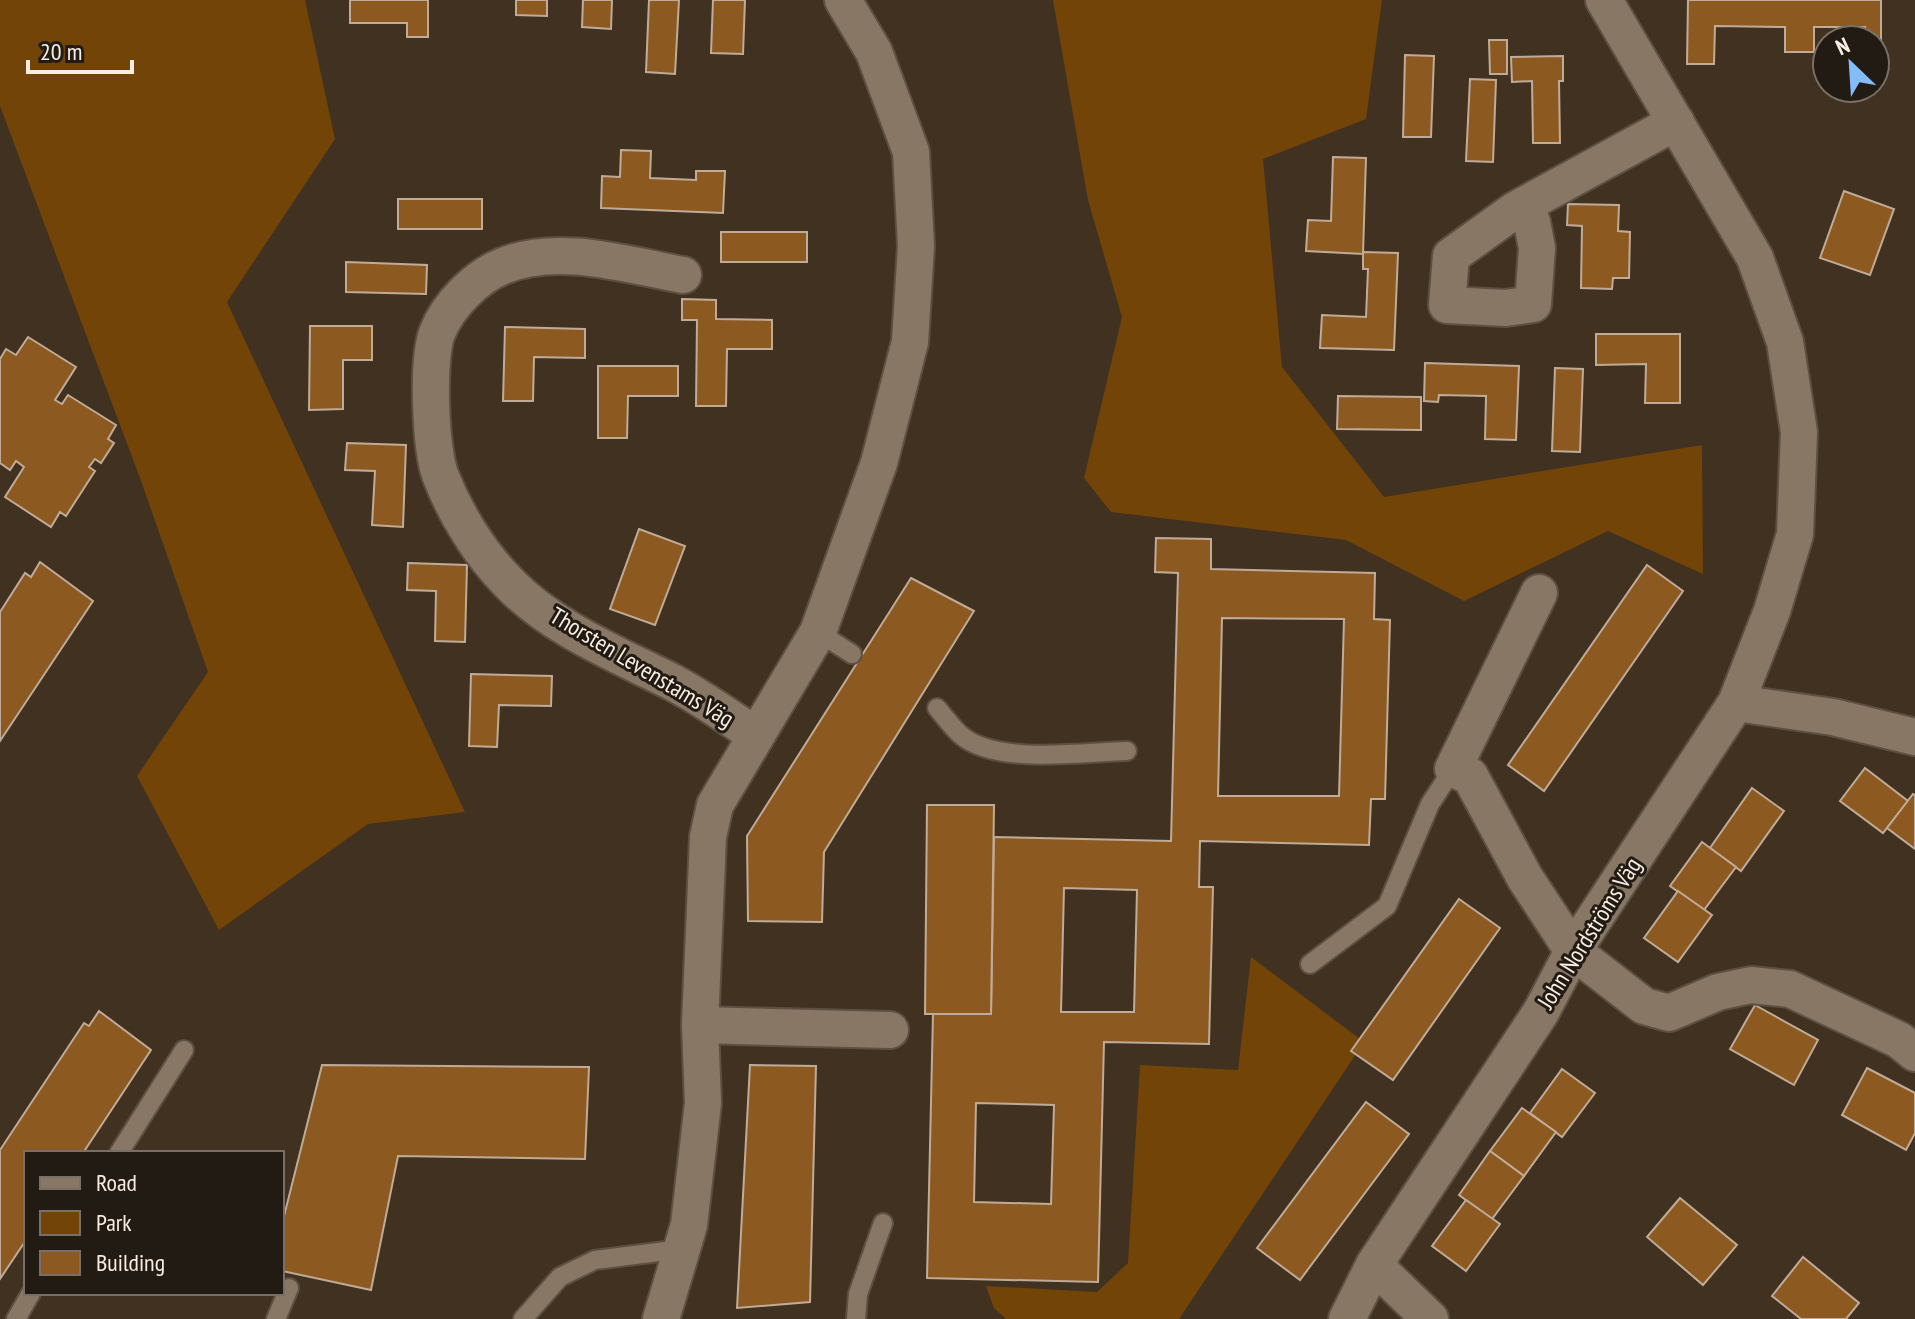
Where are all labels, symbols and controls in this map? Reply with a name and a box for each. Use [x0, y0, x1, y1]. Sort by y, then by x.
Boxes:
scale bar [28, 24, 132, 74]
north arrow [1811, 24, 1891, 104]
text: N [1831, 31, 1854, 61]
text: 20 m [40, 36, 82, 67]
street label: Thorsten Levenstams Väg [544, 600, 740, 734]
street label: John Nordströms Väg [1530, 852, 1648, 1015]
legend [24, 1151, 284, 1295]
text: Road [96, 1167, 137, 1198]
text: Park [96, 1207, 132, 1238]
text: Building [96, 1247, 165, 1278]

